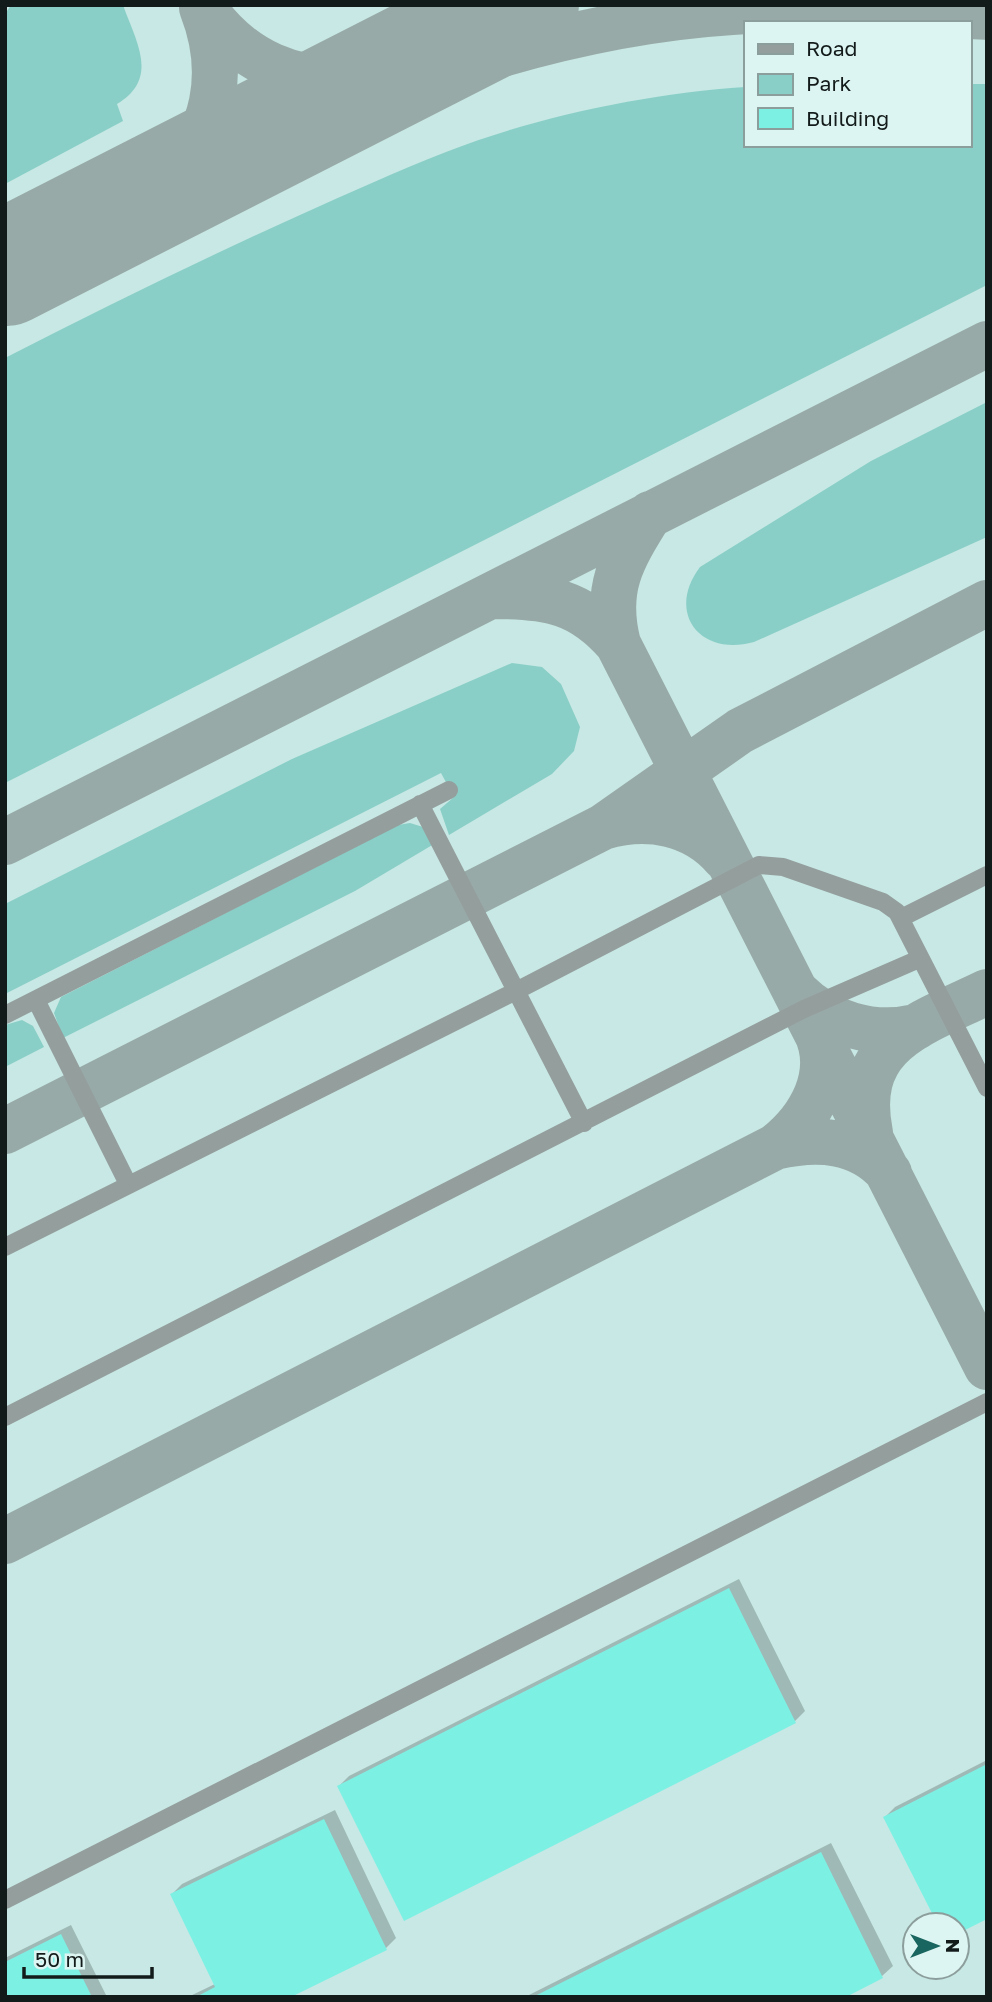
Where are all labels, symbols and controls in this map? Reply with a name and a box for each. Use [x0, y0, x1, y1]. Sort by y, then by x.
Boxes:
legend [744, 21, 971, 147]
text: Road [806, 35, 857, 61]
text: Park [806, 70, 852, 96]
text: Building [806, 105, 889, 131]
north arrow [901, 1911, 971, 1981]
scale bar [24, 1936, 152, 1980]
text: N [942, 1939, 965, 1953]
text: 50 m [35, 1946, 84, 1972]

